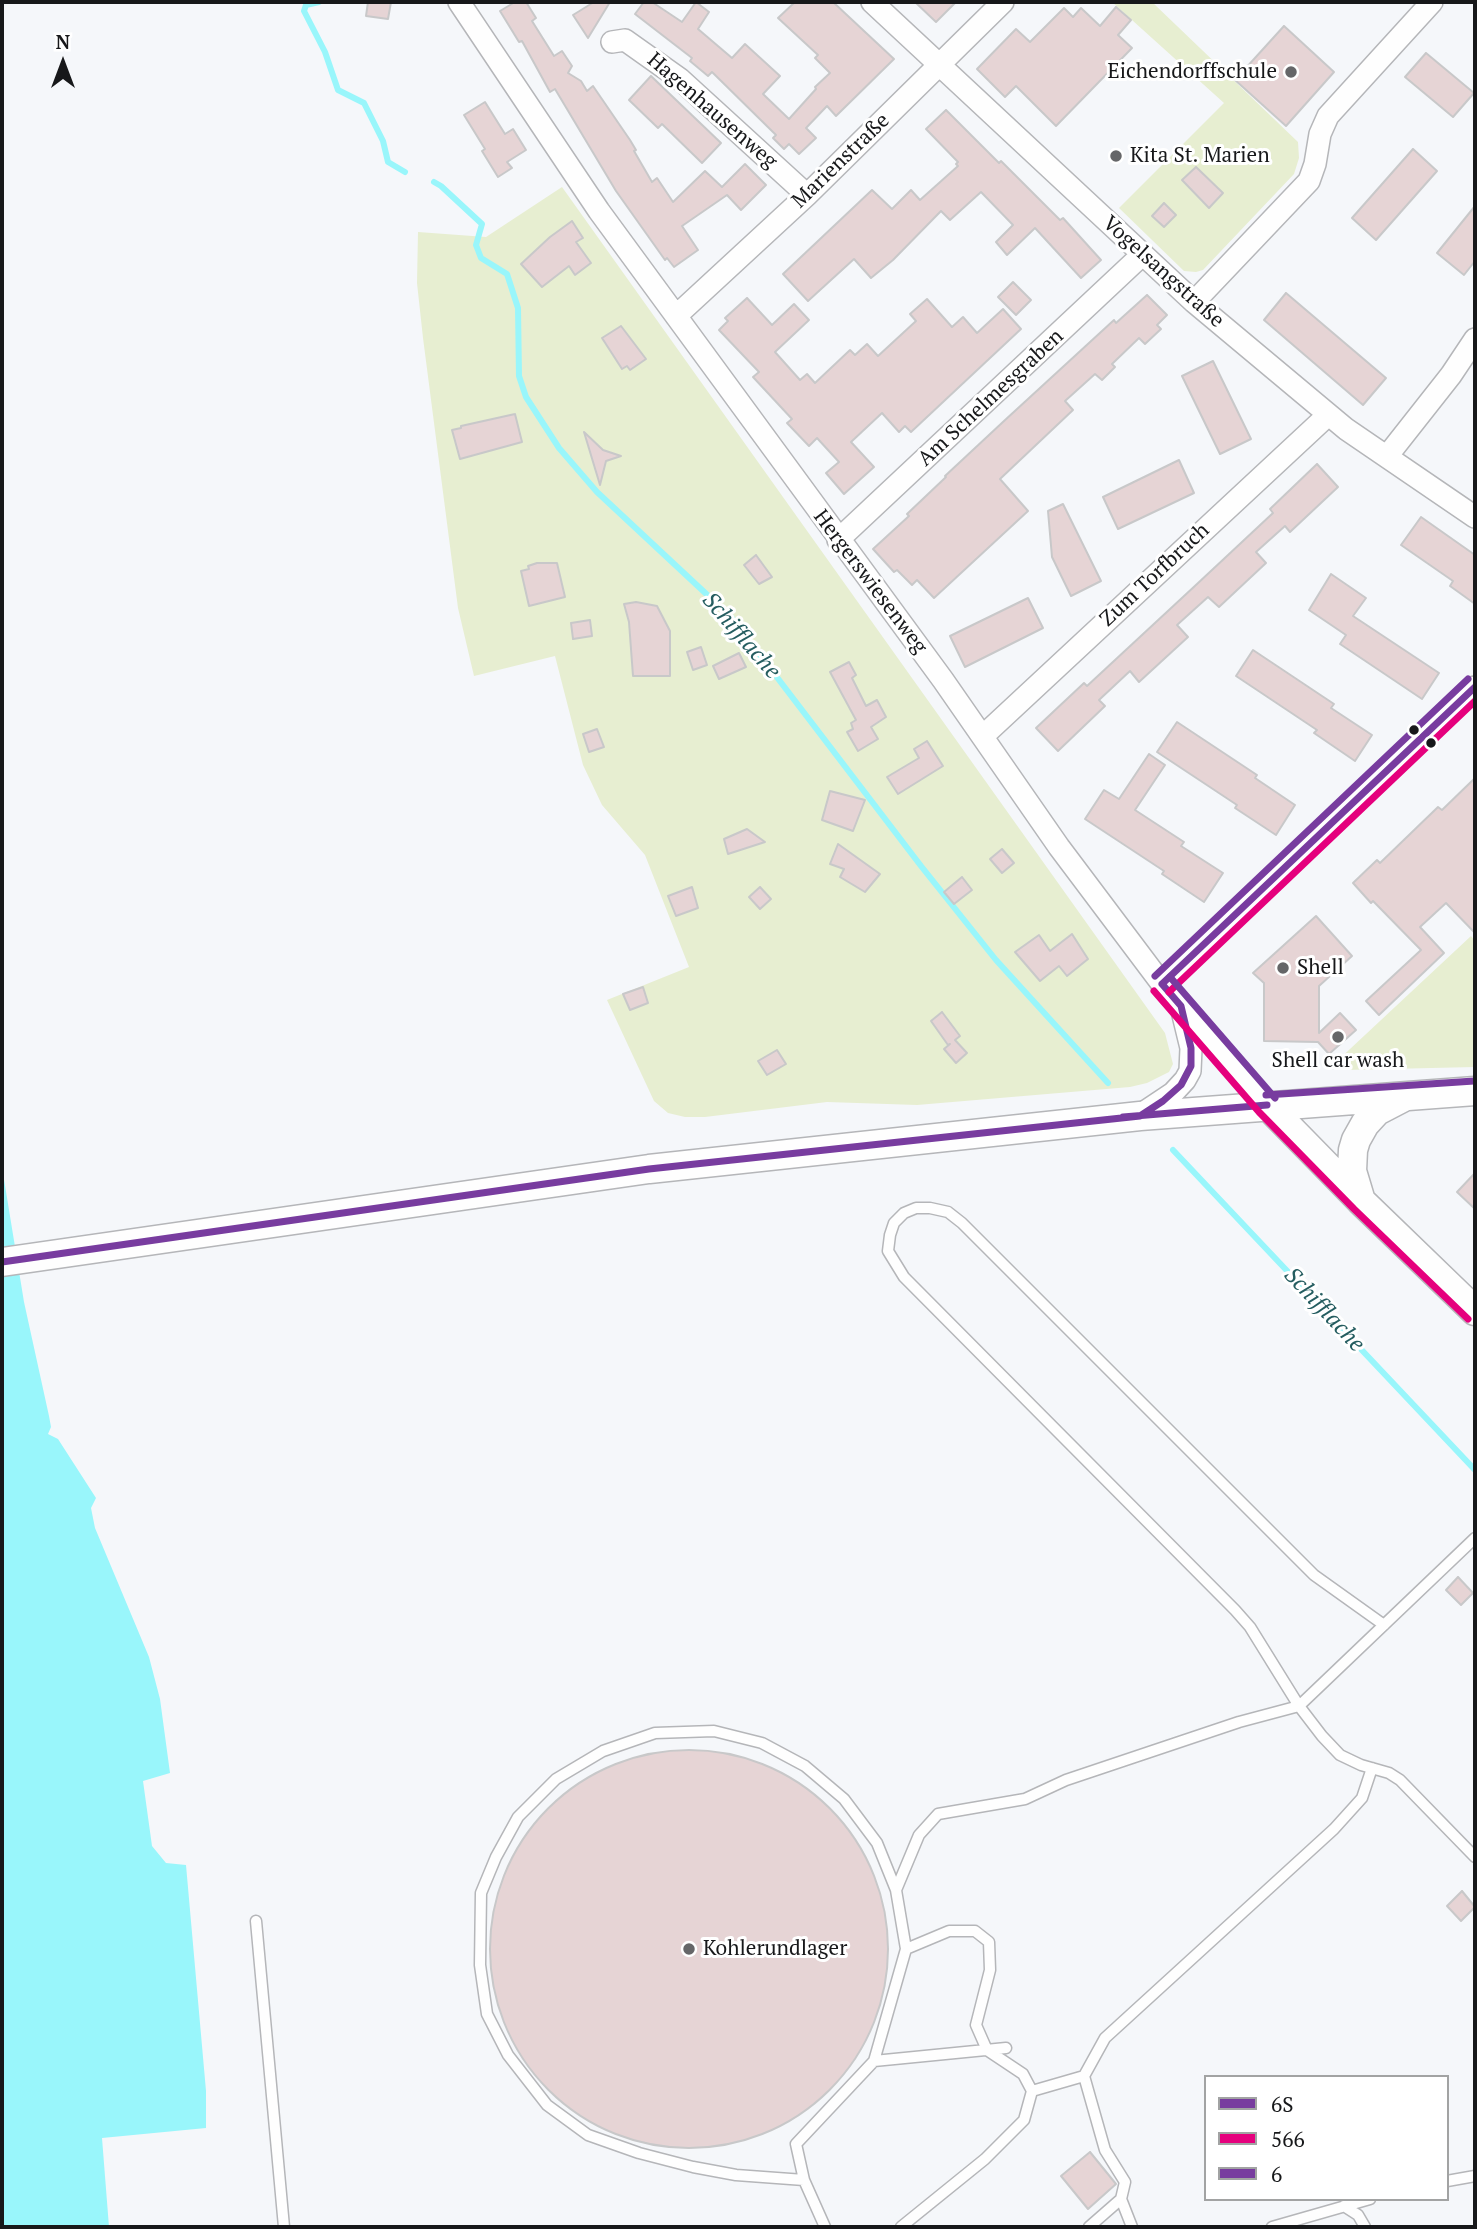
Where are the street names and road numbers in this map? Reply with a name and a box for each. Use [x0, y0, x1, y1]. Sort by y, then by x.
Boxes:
street label: Hagenhausenweg [642, 48, 782, 174]
street label: Marienstraße [787, 108, 895, 214]
street label: Vogelsangstraße [1097, 211, 1229, 333]
street label: Am Schelmesgraben [913, 324, 1069, 472]
street label: Hergerswiesenweg [808, 505, 932, 659]
street label: Zum Torfbruch [1095, 518, 1215, 632]

